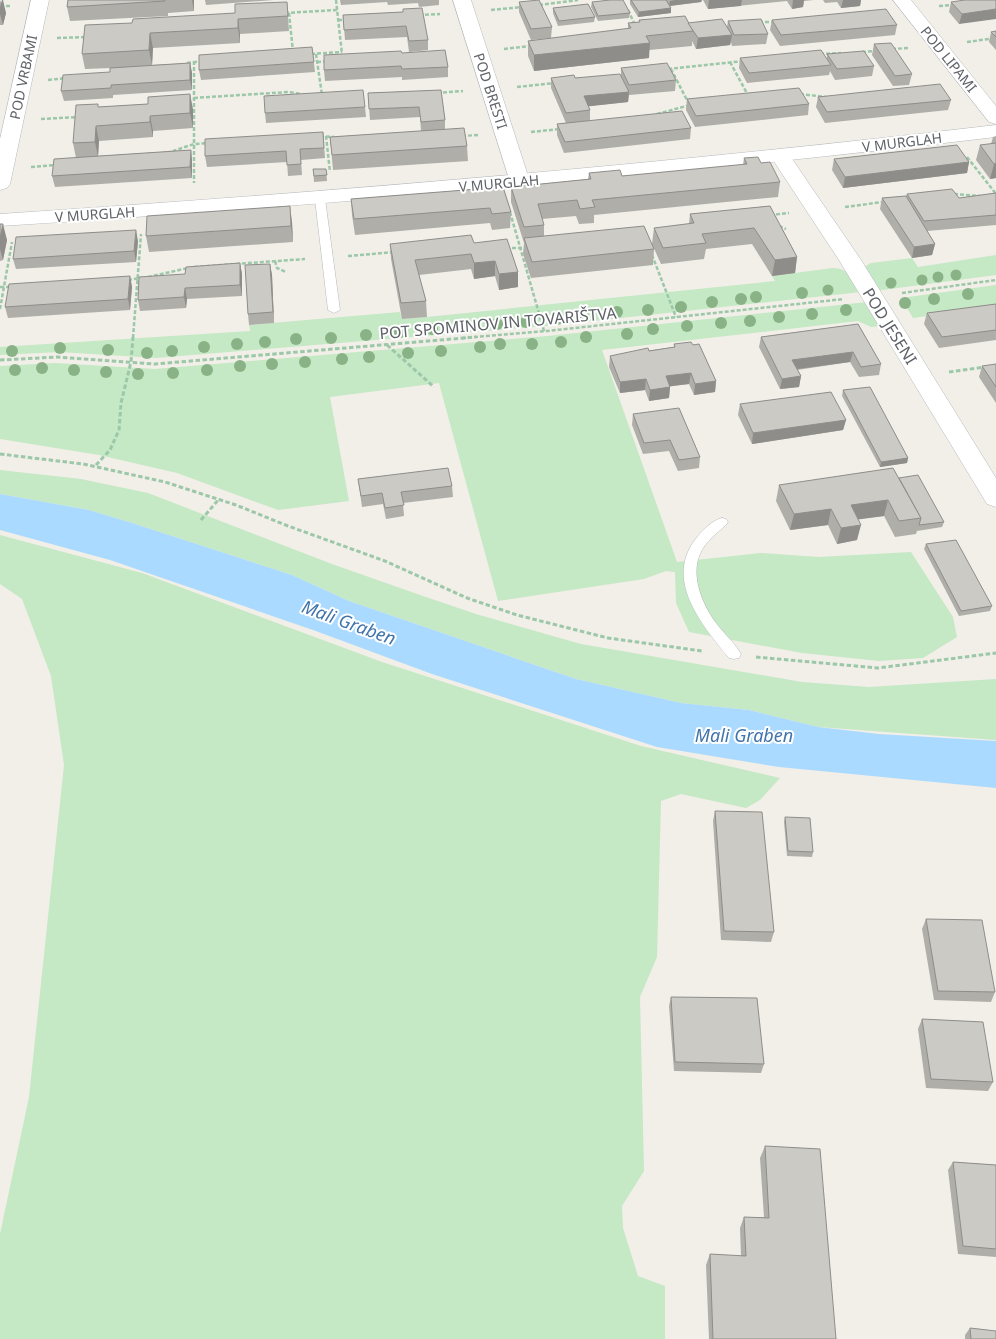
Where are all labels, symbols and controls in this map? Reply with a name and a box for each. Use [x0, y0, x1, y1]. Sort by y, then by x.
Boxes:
street label: POD LIPAMI [917, 22, 982, 96]
street label: POD VRBAMI [5, 33, 41, 121]
street label: POD BRESTI [470, 50, 512, 132]
street label: V MURGLAH [861, 128, 943, 156]
street label: V MURGLAH [458, 170, 540, 196]
street label: V MURGLAH [54, 202, 136, 226]
street label: POD JESENI [858, 283, 922, 369]
street label: POT SPOMINOV IN TOVARIŠTVA [378, 302, 618, 344]
water label: Mali Graben [299, 594, 399, 650]
water label: Mali Graben [695, 723, 793, 747]

